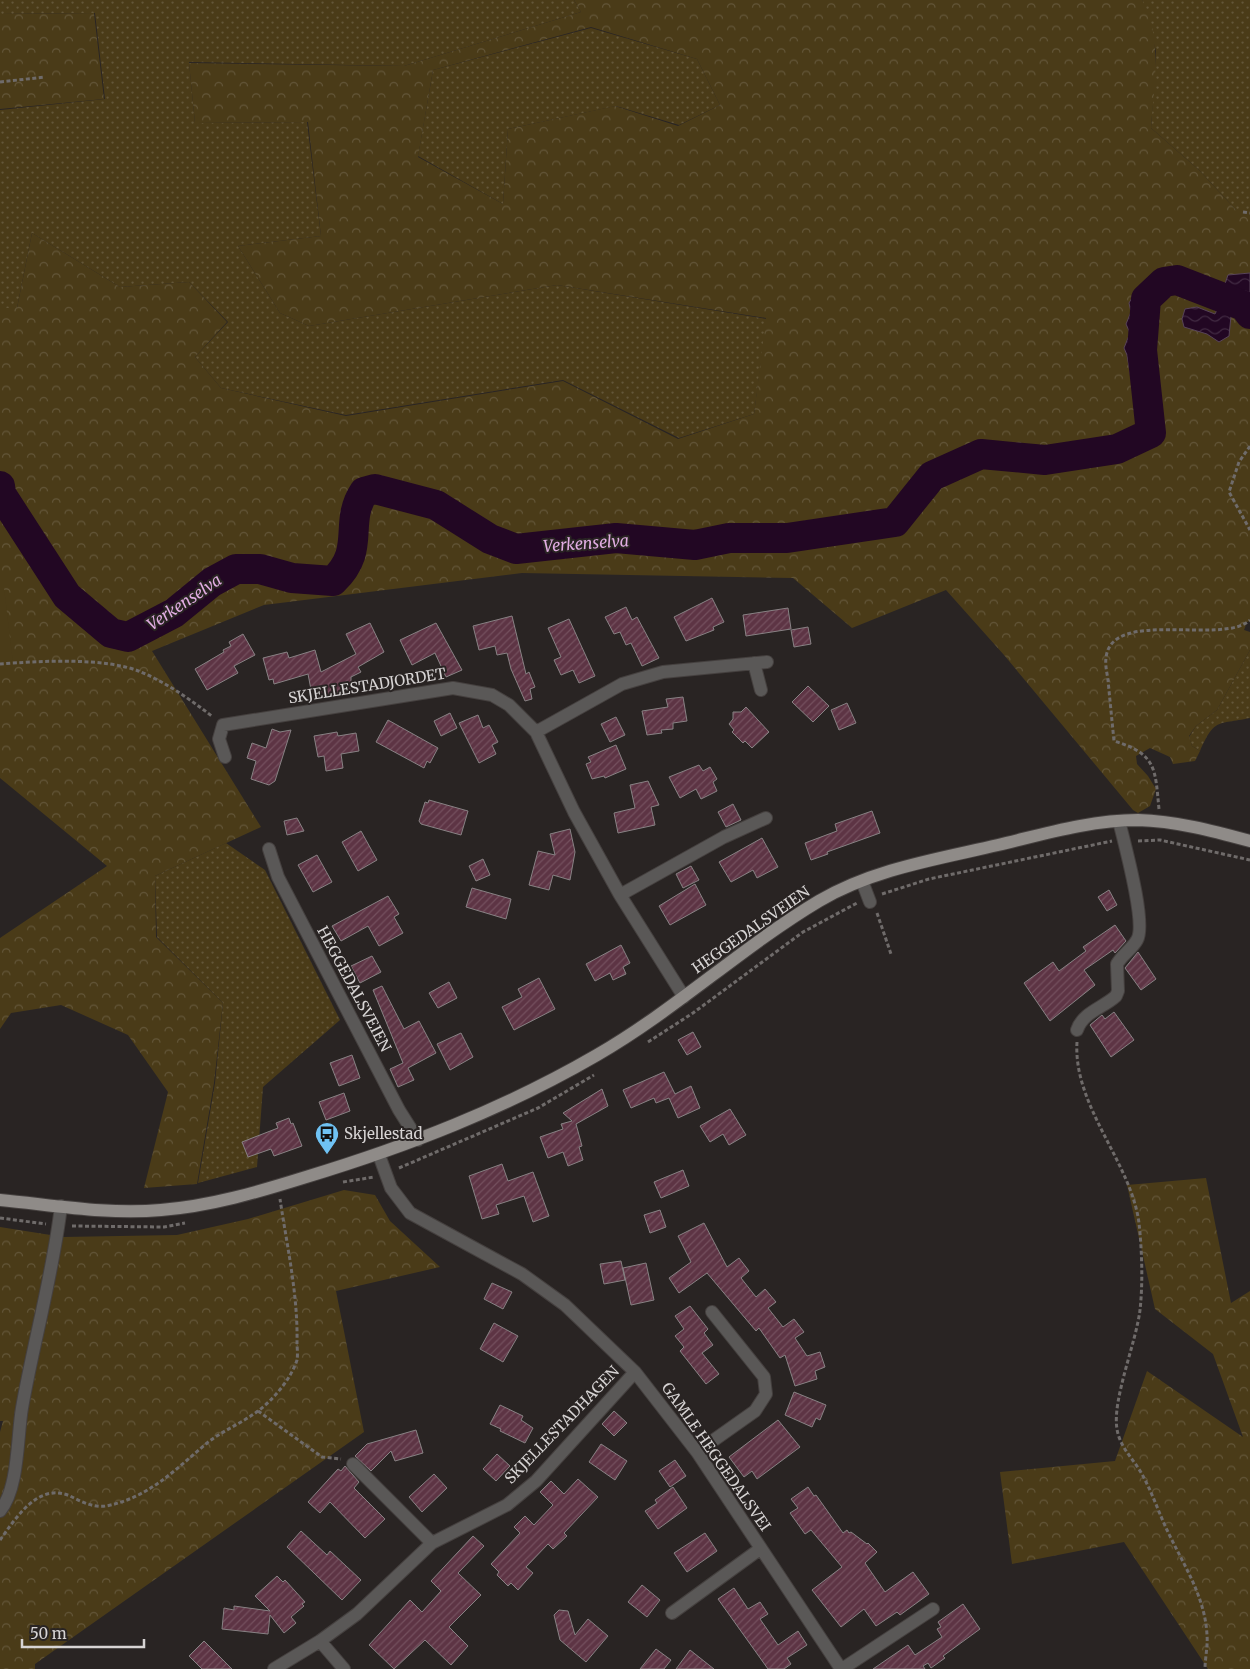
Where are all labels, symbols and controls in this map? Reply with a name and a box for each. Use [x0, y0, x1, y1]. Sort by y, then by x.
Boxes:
water label: Verkenselva [542, 530, 630, 556]
water label: Verkenselva [143, 570, 225, 634]
street label: SKJELLESTADJORDET [287, 664, 448, 707]
street label: HEGGEDALSVEIEN [688, 882, 814, 977]
street label: HEGGEDALSVEIEN [313, 923, 396, 1055]
bus stop icon: Skjellestad [314, 1121, 340, 1155]
place label: Skjellestad [344, 1124, 422, 1143]
street label: SKJELLESTADHAGEN [500, 1361, 623, 1488]
street label: GAMLE HEGGEDALSVEI [658, 1379, 775, 1535]
scale bar [22, 1616, 145, 1648]
text: 50 m [30, 1624, 67, 1643]

